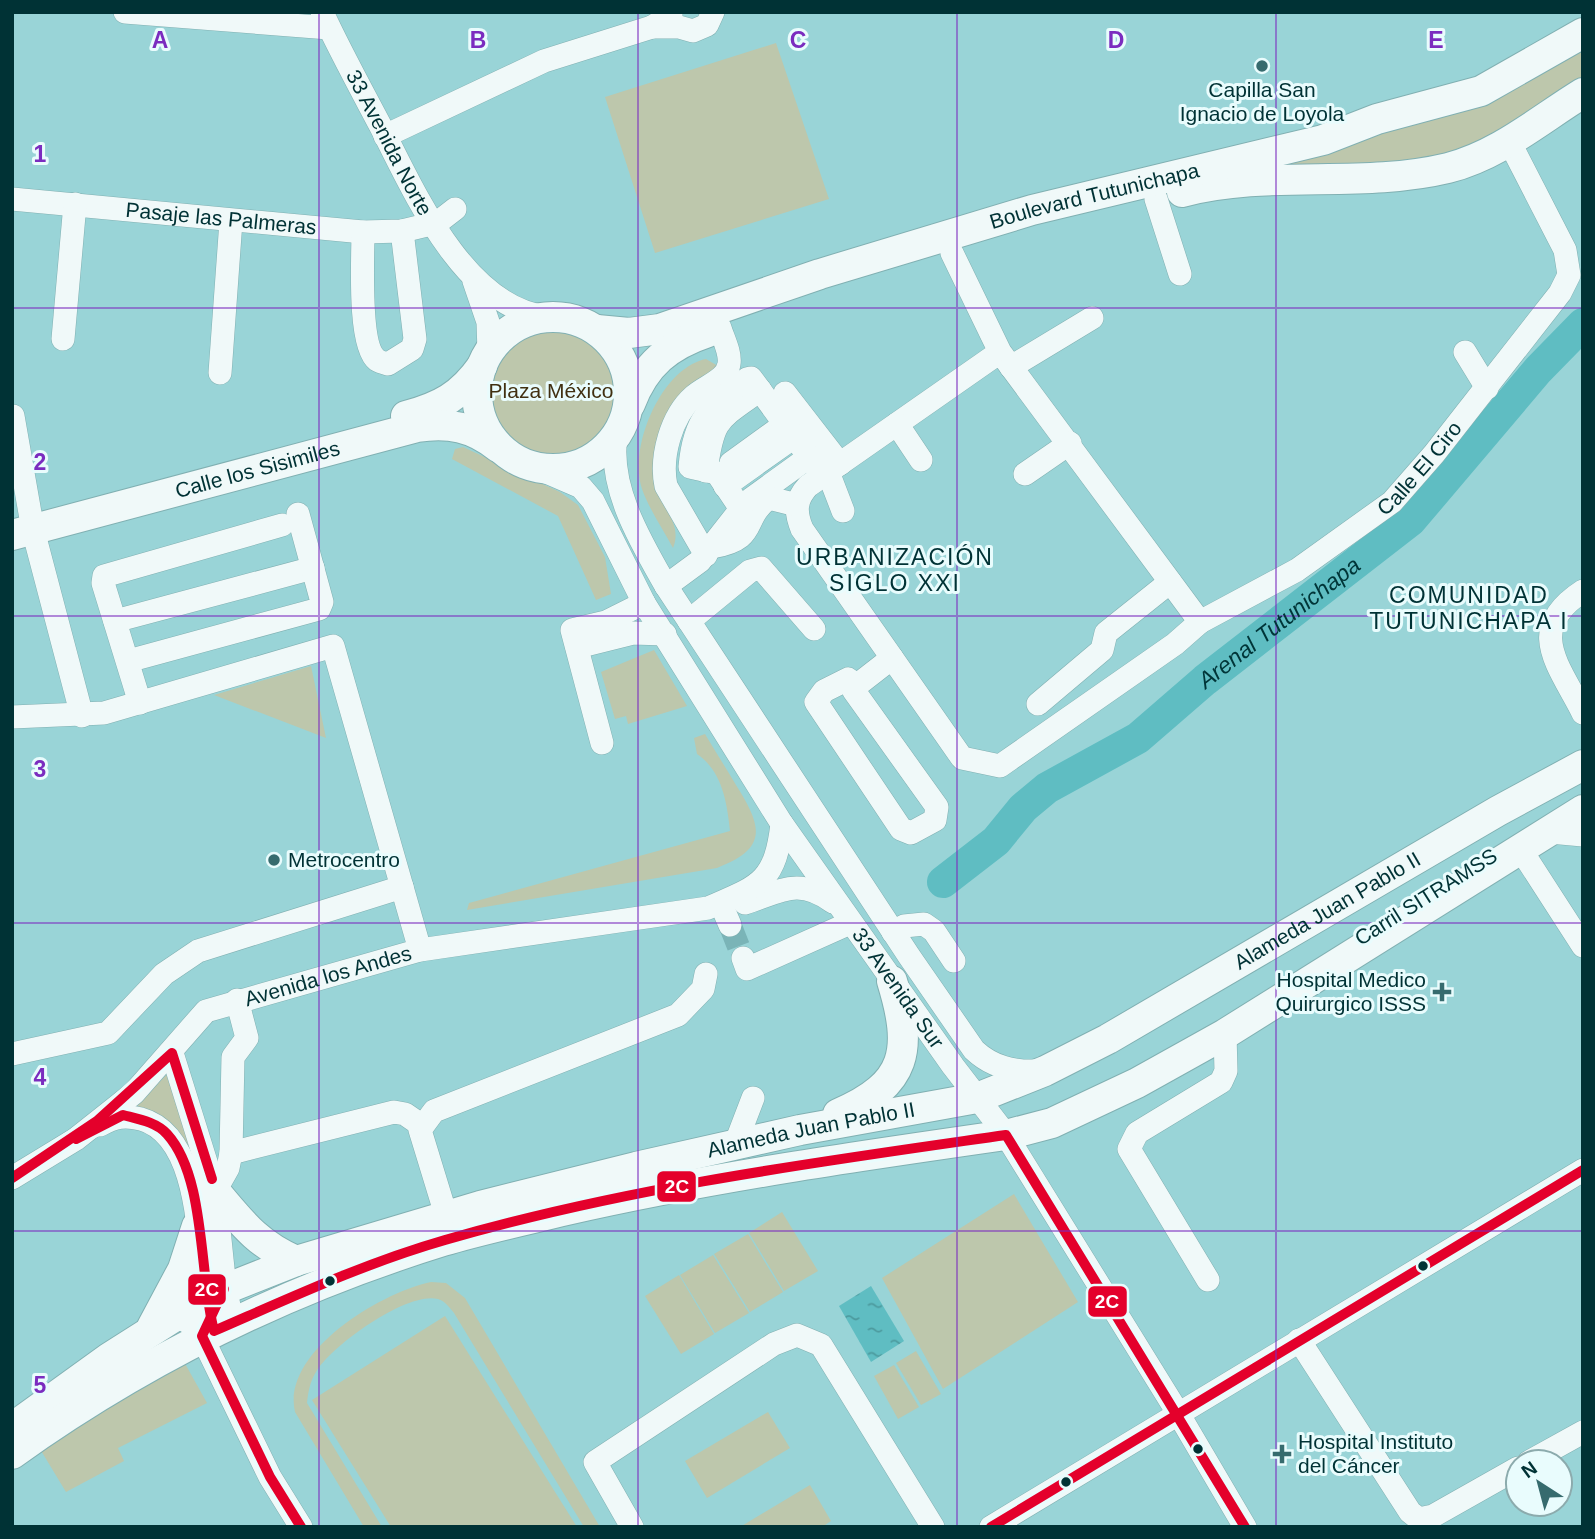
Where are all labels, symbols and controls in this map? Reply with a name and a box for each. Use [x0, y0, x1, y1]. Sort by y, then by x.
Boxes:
text: A [152, 27, 168, 53]
text: B [470, 27, 486, 53]
text: C [790, 27, 806, 53]
text: D [1108, 27, 1124, 53]
text: E [1428, 27, 1444, 53]
marker: Capilla San Ignacio de Loyola [1254, 58, 1270, 74]
street label: 33 Avenida Norte [342, 66, 437, 219]
place label: Capilla San Ignacio de Loyola [1180, 78, 1345, 125]
text: 1 [34, 141, 47, 167]
street label: Boulevard Tutunichapa [987, 158, 1202, 233]
street label: Pasaje las Palmeras [125, 198, 318, 239]
park label: Plaza México [489, 379, 613, 402]
street label: Calle El Ciro [1373, 417, 1466, 520]
street label: Calle los Sisimiles [173, 436, 342, 502]
text: 2 [34, 449, 46, 475]
district label: URBANIZACIÓN SIGLO XXI [796, 544, 994, 596]
water label: Arenal Tutunichapa [1191, 552, 1365, 695]
district label: COMUNIDAD TUTUNICHAPA I [1369, 582, 1569, 634]
text: 3 [34, 756, 46, 782]
street label: Carril SITRAMSS [1350, 844, 1501, 950]
street label: Alameda Juan Pablo II [1230, 847, 1424, 974]
place label: Metrocentro [288, 848, 400, 871]
marker: Metrocentro [266, 852, 282, 868]
street label: 33 Avenida Sur [848, 923, 949, 1053]
street label: Avenida los Andes [242, 941, 414, 1010]
place label: Hospital Medico Quirurgico ISSS [1275, 968, 1426, 1015]
marker: Hospital Medico Quirurgico ISSS [1432, 982, 1452, 1002]
text: 4 [34, 1064, 47, 1090]
street label: Alameda Juan Pablo II [705, 1097, 917, 1162]
line badge: 2C [656, 1170, 697, 1203]
text: 2C [665, 1176, 689, 1197]
unlabelled marker [1416, 1259, 1430, 1273]
line badge: 2C [187, 1273, 227, 1306]
unlabelled marker [323, 1274, 337, 1288]
text: 2C [195, 1279, 219, 1300]
line badge: 2C [1087, 1285, 1128, 1318]
text: 2C [1095, 1291, 1119, 1312]
text: 5 [34, 1372, 47, 1398]
place label: Hospital Instituto del Cáncer [1298, 1430, 1453, 1477]
unlabelled marker [1191, 1442, 1205, 1456]
marker: Hospital Instituto del Cáncer [1272, 1444, 1292, 1464]
north arrow [1504, 1448, 1574, 1518]
text: N [1518, 1457, 1541, 1482]
unlabelled marker [1059, 1475, 1073, 1489]

